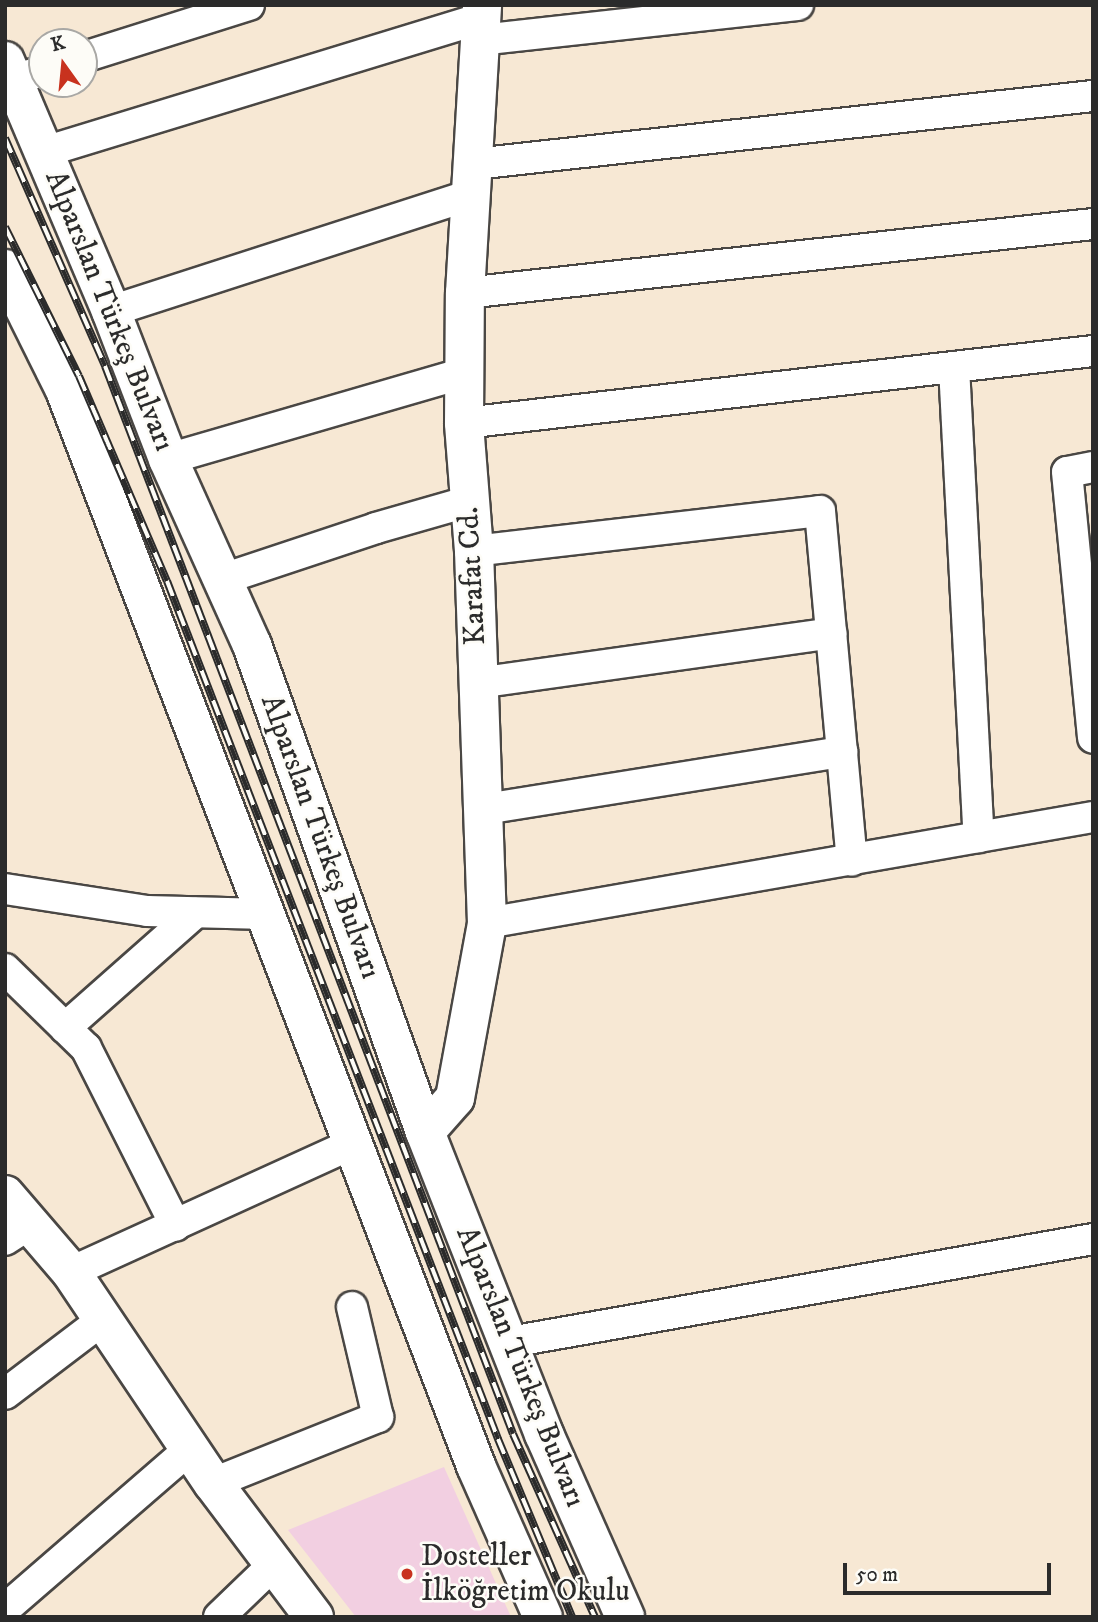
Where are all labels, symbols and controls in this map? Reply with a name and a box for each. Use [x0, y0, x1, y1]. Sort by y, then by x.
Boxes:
north arrow [28, 28, 98, 98]
text: K [49, 31, 67, 57]
street label: Alparslan Türkeş Bulvarı [36, 166, 182, 456]
street label: Karafat Cd. [451, 506, 495, 646]
street label: Alparslan Türkeş Bulvarı [252, 690, 388, 984]
street label: Alparslan Türkeş Bulvarı [447, 1222, 593, 1512]
place label: Dosteller İlköğretim Okulu [421, 1539, 630, 1610]
scale bar [846, 1548, 1054, 1592]
text: 50 m [856, 1562, 898, 1588]
marker: Dosteller İlköğretim Okulu [399, 1566, 415, 1582]

